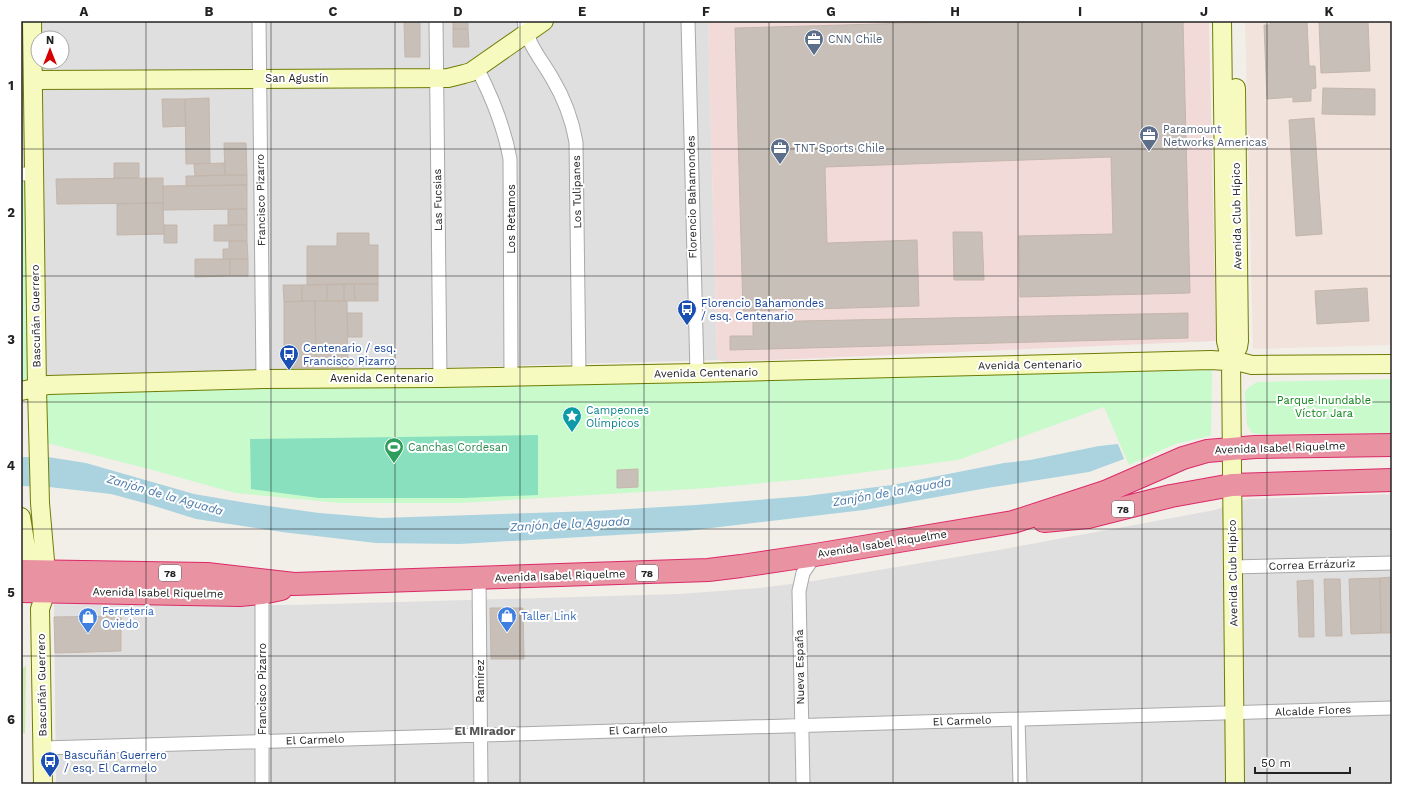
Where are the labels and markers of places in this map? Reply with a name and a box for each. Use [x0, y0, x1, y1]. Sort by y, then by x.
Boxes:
office icon: CNN Chile [803, 28, 825, 56]
place label: CNN Chile [828, 33, 882, 46]
place label: Paramount Networks Americas [1163, 123, 1267, 149]
office icon: Paramount Networks Americas [1138, 124, 1160, 152]
office icon: TNT Sports Chile [769, 137, 791, 165]
place label: TNT Sports Chile [794, 142, 885, 155]
place label: Florencio Bahamondes / esq. Centenario [701, 297, 824, 323]
bus stop icon: Florencio Bahamondes / esq. Centenario [676, 298, 698, 326]
place label: Centenario / esq. Francisco Pizarro [303, 342, 396, 368]
bus stop icon: Centenario / esq. Francisco Pizarro [278, 343, 300, 371]
place label: Campeones Olímpicos [586, 404, 649, 430]
place icon: Campeones Olímpicos [561, 405, 583, 433]
sports icon: Canchas Cordesan [383, 436, 405, 464]
place label: Canchas Cordesan [408, 441, 508, 454]
place label: Ferretería Oviedo [102, 605, 154, 631]
shop icon: Taller Link [496, 605, 518, 633]
shop icon: Ferretería Oviedo [77, 606, 99, 634]
place label: Taller Link [521, 610, 576, 623]
place label: Bascuñán Guerrero / esq. El Carmelo [64, 749, 167, 775]
bus stop icon: Bascuñán Guerrero / esq. El Carmelo [39, 750, 61, 778]

